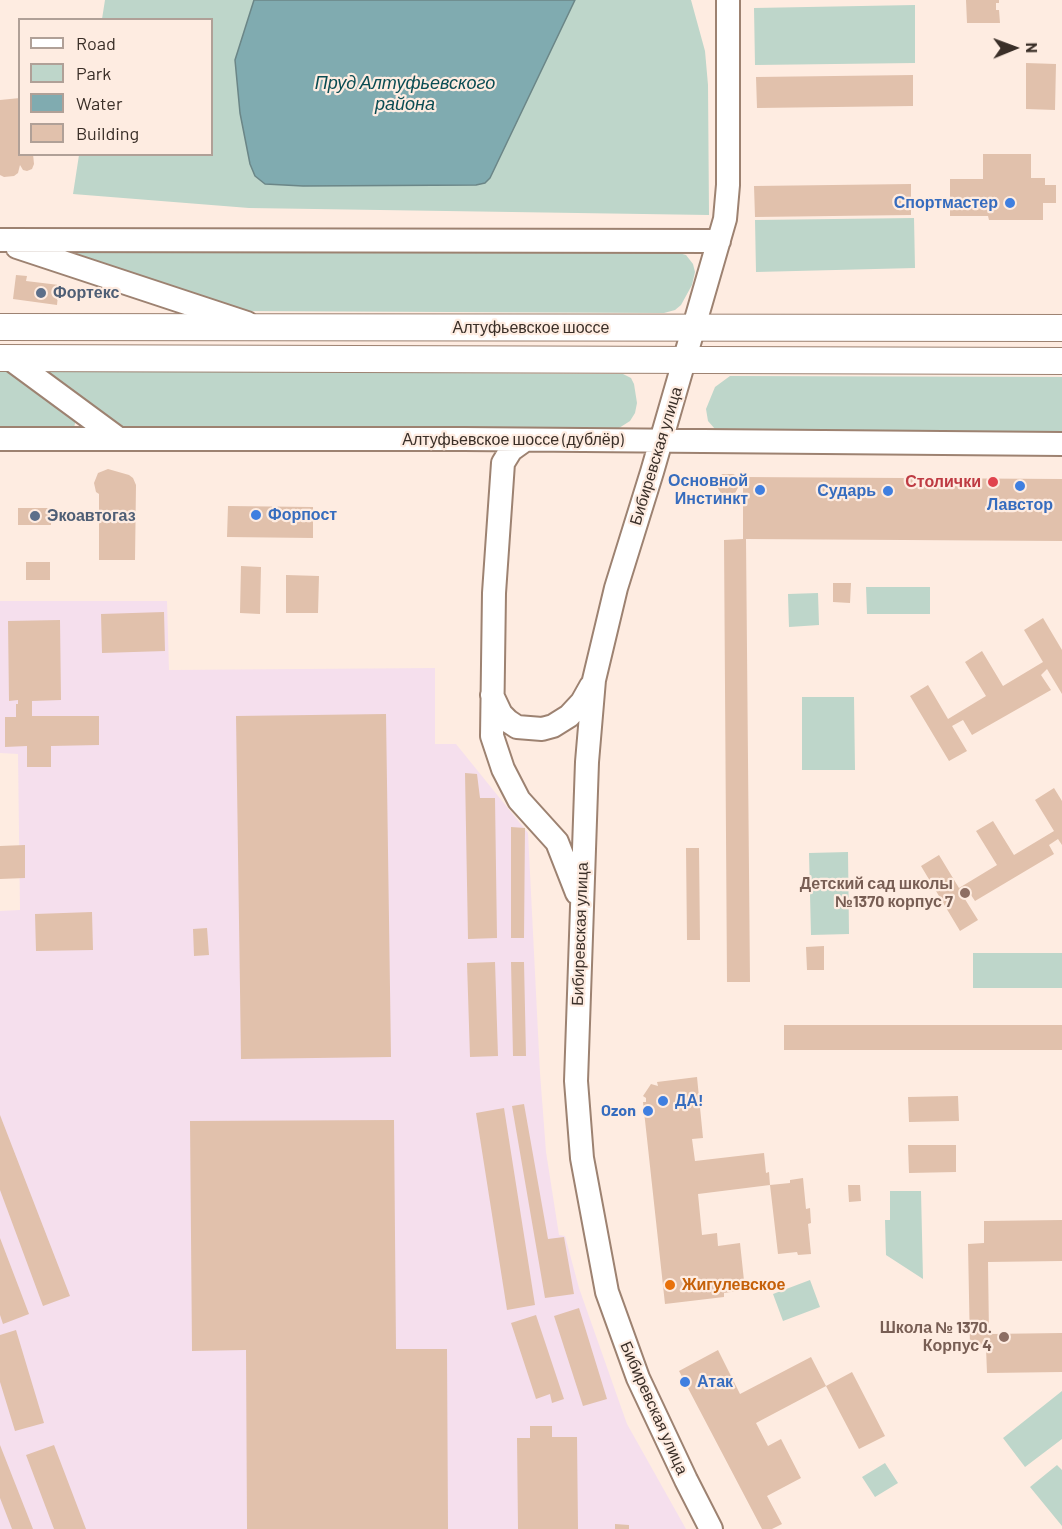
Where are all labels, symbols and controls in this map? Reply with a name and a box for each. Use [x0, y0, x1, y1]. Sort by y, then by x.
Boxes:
legend [18, 18, 213, 156]
north arrow [984, 18, 1044, 78]
text: Road [76, 32, 116, 54]
text: N [1023, 42, 1042, 53]
text: Park [76, 62, 111, 84]
water label: Пруд Алтуфьевского района [315, 72, 495, 115]
text: Water [76, 92, 123, 114]
text: Building [76, 122, 139, 144]
place label: Спортмастер [894, 193, 998, 213]
marker: Спортмастер [1003, 196, 1017, 210]
place label: Фортекс [53, 283, 119, 303]
marker: Фортекс [34, 286, 48, 300]
street label: Алтуфьевское шоссе [453, 318, 609, 338]
street label: Бибиревская улица [626, 384, 686, 528]
street label: Алтуфьевское шоссе (дублёр) [402, 430, 624, 450]
place label: Основной Инстинкт [668, 471, 748, 509]
place label: Столички [905, 472, 981, 492]
marker: Столички [986, 475, 1000, 489]
marker: Лавстор [1013, 479, 1027, 493]
place label: Сударь [817, 481, 876, 501]
marker: Основной Инстинкт [753, 483, 767, 497]
marker: Сударь [881, 484, 895, 498]
place label: Лавстор [987, 495, 1053, 515]
place label: Форпост [268, 505, 337, 525]
place label: Экоавтогаз [47, 506, 136, 526]
marker: Форпост [249, 508, 263, 522]
marker: Экоавтогаз [28, 509, 42, 523]
street label: Бибиревская улица [568, 862, 592, 1006]
place label: Детский сад школы №1370 корпус 7 [800, 874, 953, 912]
marker: Детский сад школы №1370 корпус 7 [958, 886, 972, 900]
place label: ДА! [675, 1091, 703, 1111]
marker: ДА! [656, 1094, 670, 1108]
place label: Ozon [601, 1101, 636, 1121]
marker: Ozon [641, 1104, 655, 1118]
place label: Жигулевское [682, 1275, 785, 1295]
marker: Жигулевское [663, 1278, 677, 1292]
place label: Школа № 1370. Корпус 4 [880, 1318, 992, 1356]
marker: Школа № 1370. Корпус 4 [997, 1330, 1011, 1344]
street label: Бибиревская улица [616, 1338, 692, 1478]
place label: Атак [697, 1372, 733, 1392]
marker: Атак [678, 1375, 692, 1389]

